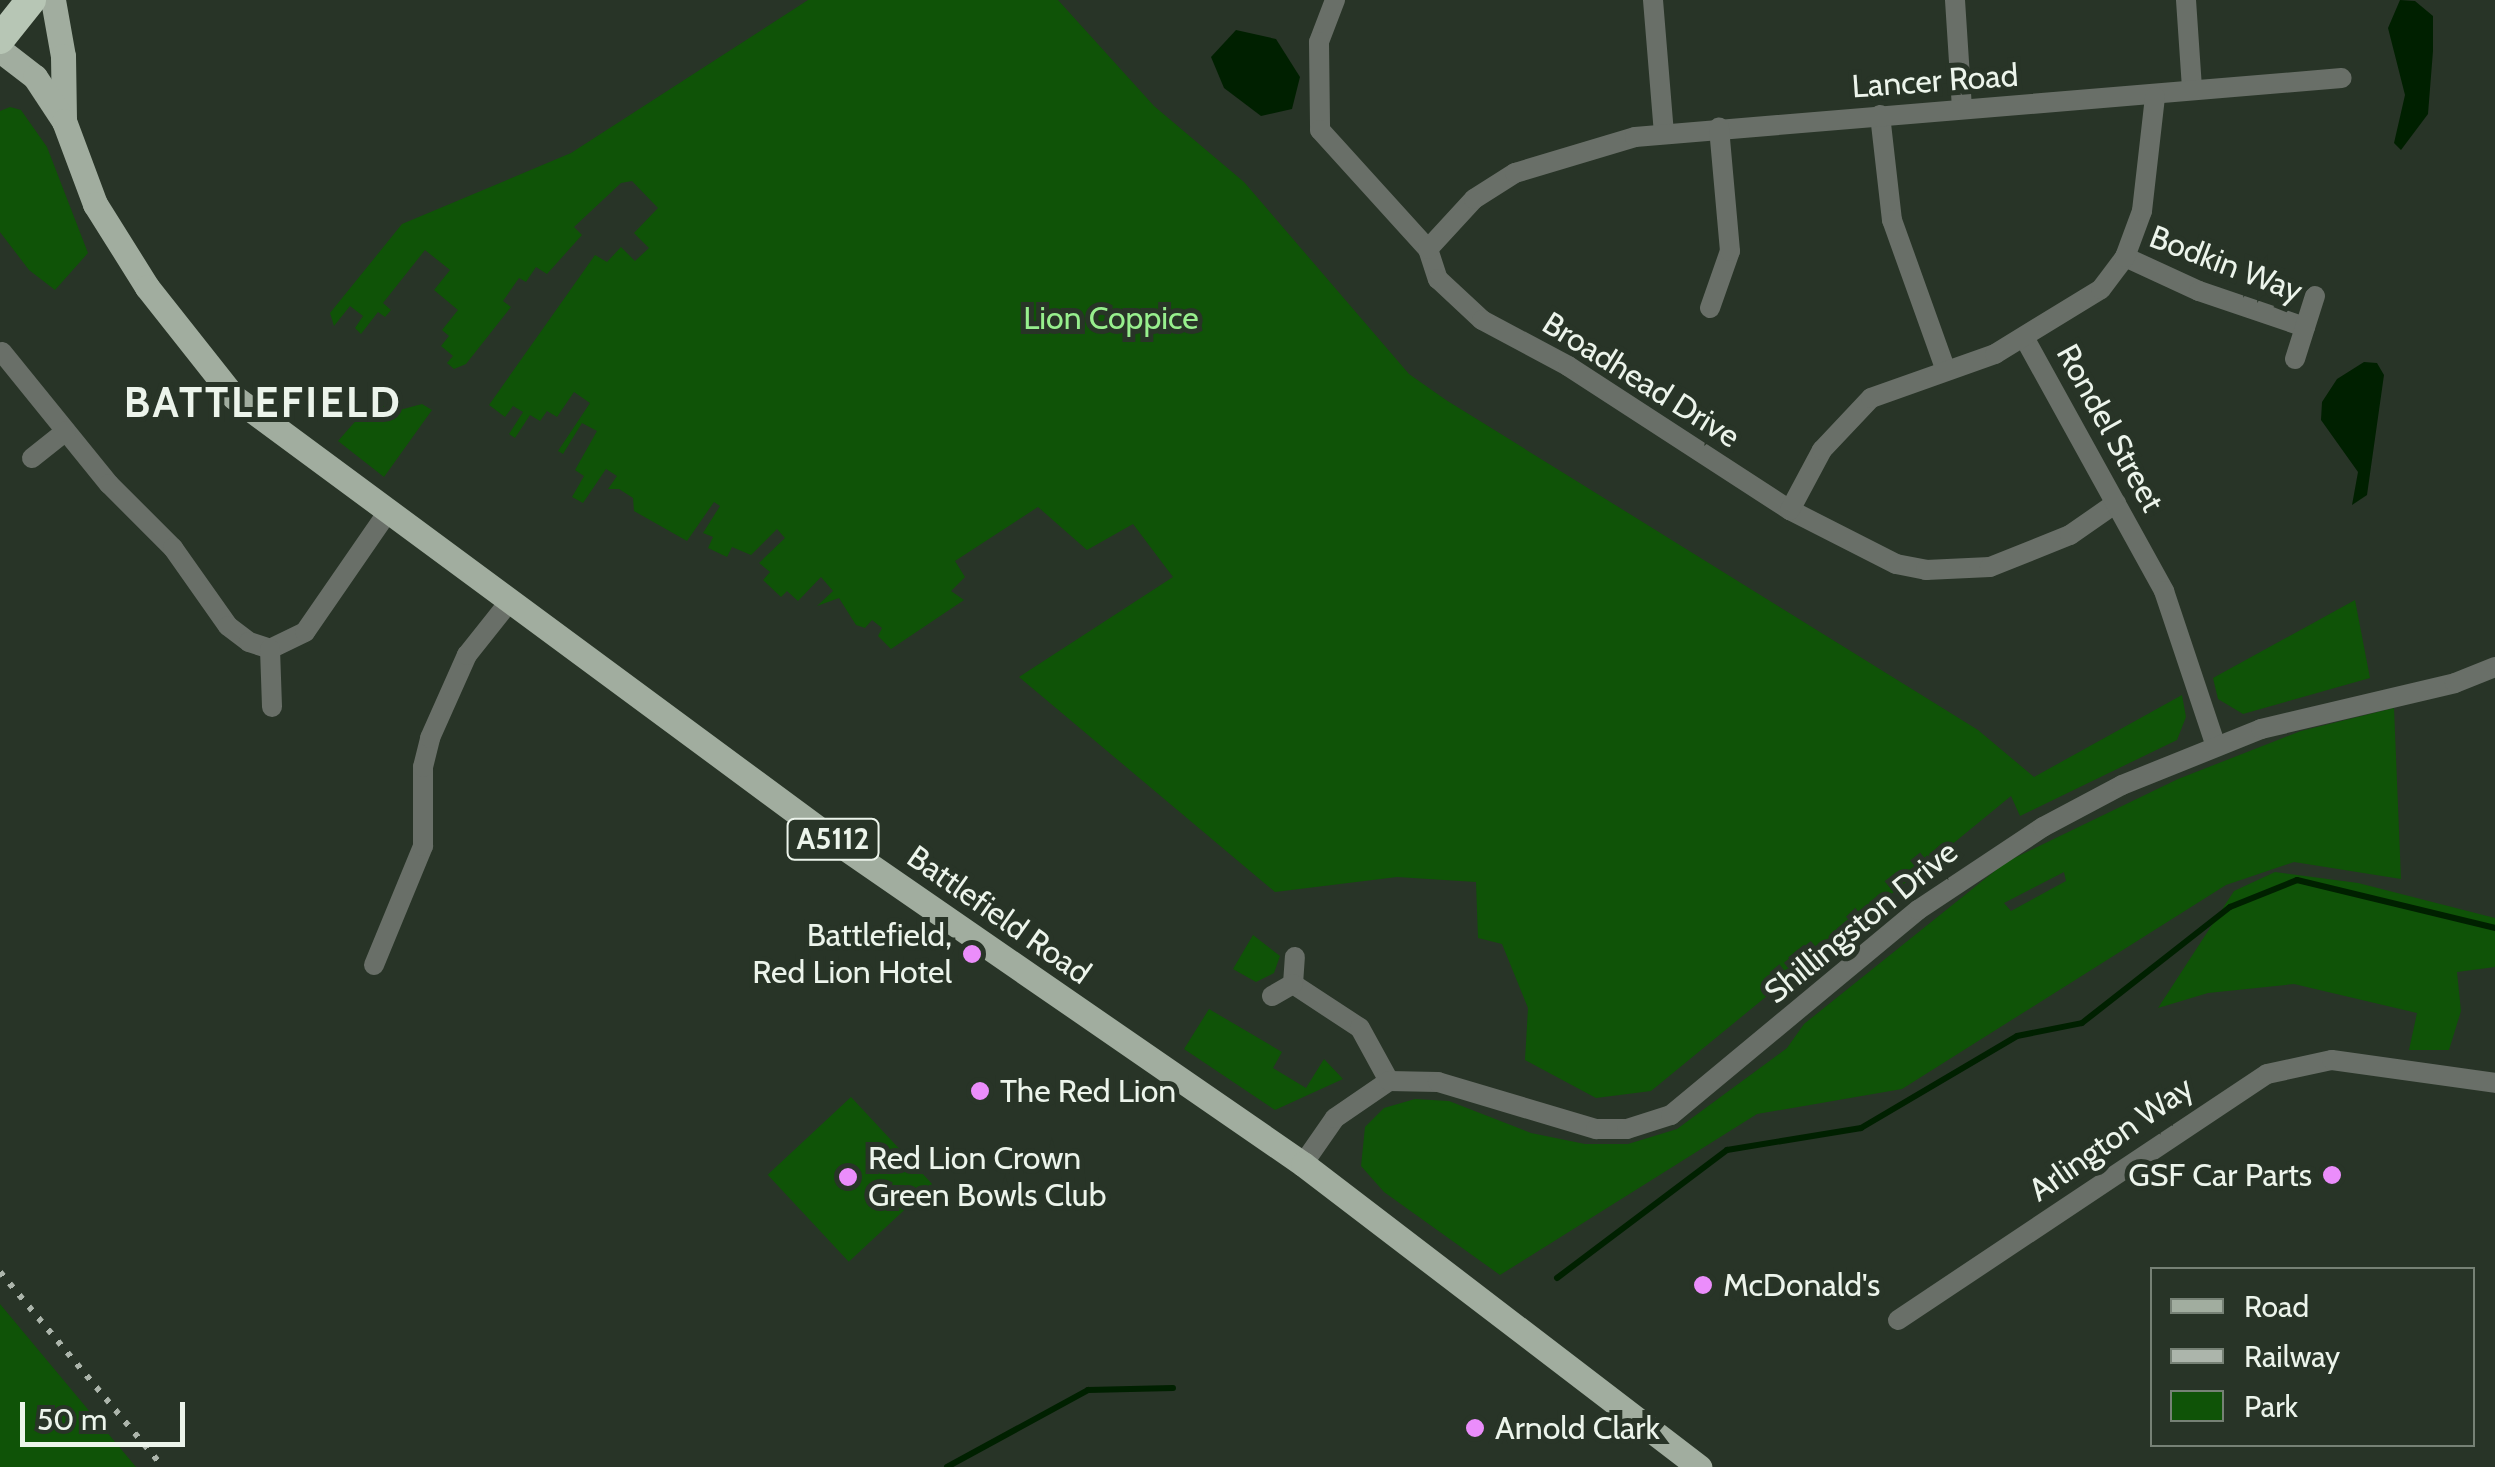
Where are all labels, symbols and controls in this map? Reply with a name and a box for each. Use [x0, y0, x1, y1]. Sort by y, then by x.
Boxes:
street label: Lancer Road [1851, 56, 2019, 106]
street label: Bodkin Way [2144, 217, 2308, 311]
park label: Lion Coppice [1023, 299, 1199, 337]
street label: Broadhead Drive [1535, 304, 1747, 456]
street label: Rondel Street [2048, 338, 2172, 518]
district label: BATTLEFIELD [124, 377, 402, 427]
road number: A5112 [786, 814, 880, 864]
street label: Shillingston Drive [1757, 833, 1965, 1011]
street label: Battlefield Road [900, 838, 1098, 992]
place label: Battlefield, Red Lion Hotel [752, 917, 952, 992]
marker: Battlefield, Red Lion Hotel [961, 943, 983, 965]
street label: Arlington Way [2022, 1068, 2200, 1210]
place label: The Red Lion [1000, 1072, 1176, 1110]
marker: The Red Lion [969, 1080, 991, 1102]
place label: Red Lion Crown Green Bowls Club [868, 1140, 1106, 1215]
place label: GSF Car Parts [2128, 1156, 2312, 1194]
marker: GSF Car Parts [2321, 1164, 2343, 1186]
marker: Red Lion Crown Green Bowls Club [837, 1166, 859, 1188]
place label: McDonald's [1723, 1266, 1880, 1304]
legend [2150, 1267, 2475, 1447]
marker: McDonald's [1692, 1274, 1714, 1296]
text: Road [2244, 1288, 2309, 1325]
text: Railway [2244, 1338, 2340, 1375]
scale bar [25, 1382, 190, 1444]
text: Park [2244, 1388, 2298, 1425]
text: 50 m [37, 1401, 107, 1438]
place label: Arnold Clark [1495, 1409, 1660, 1447]
marker: Arnold Clark [1464, 1417, 1486, 1439]

